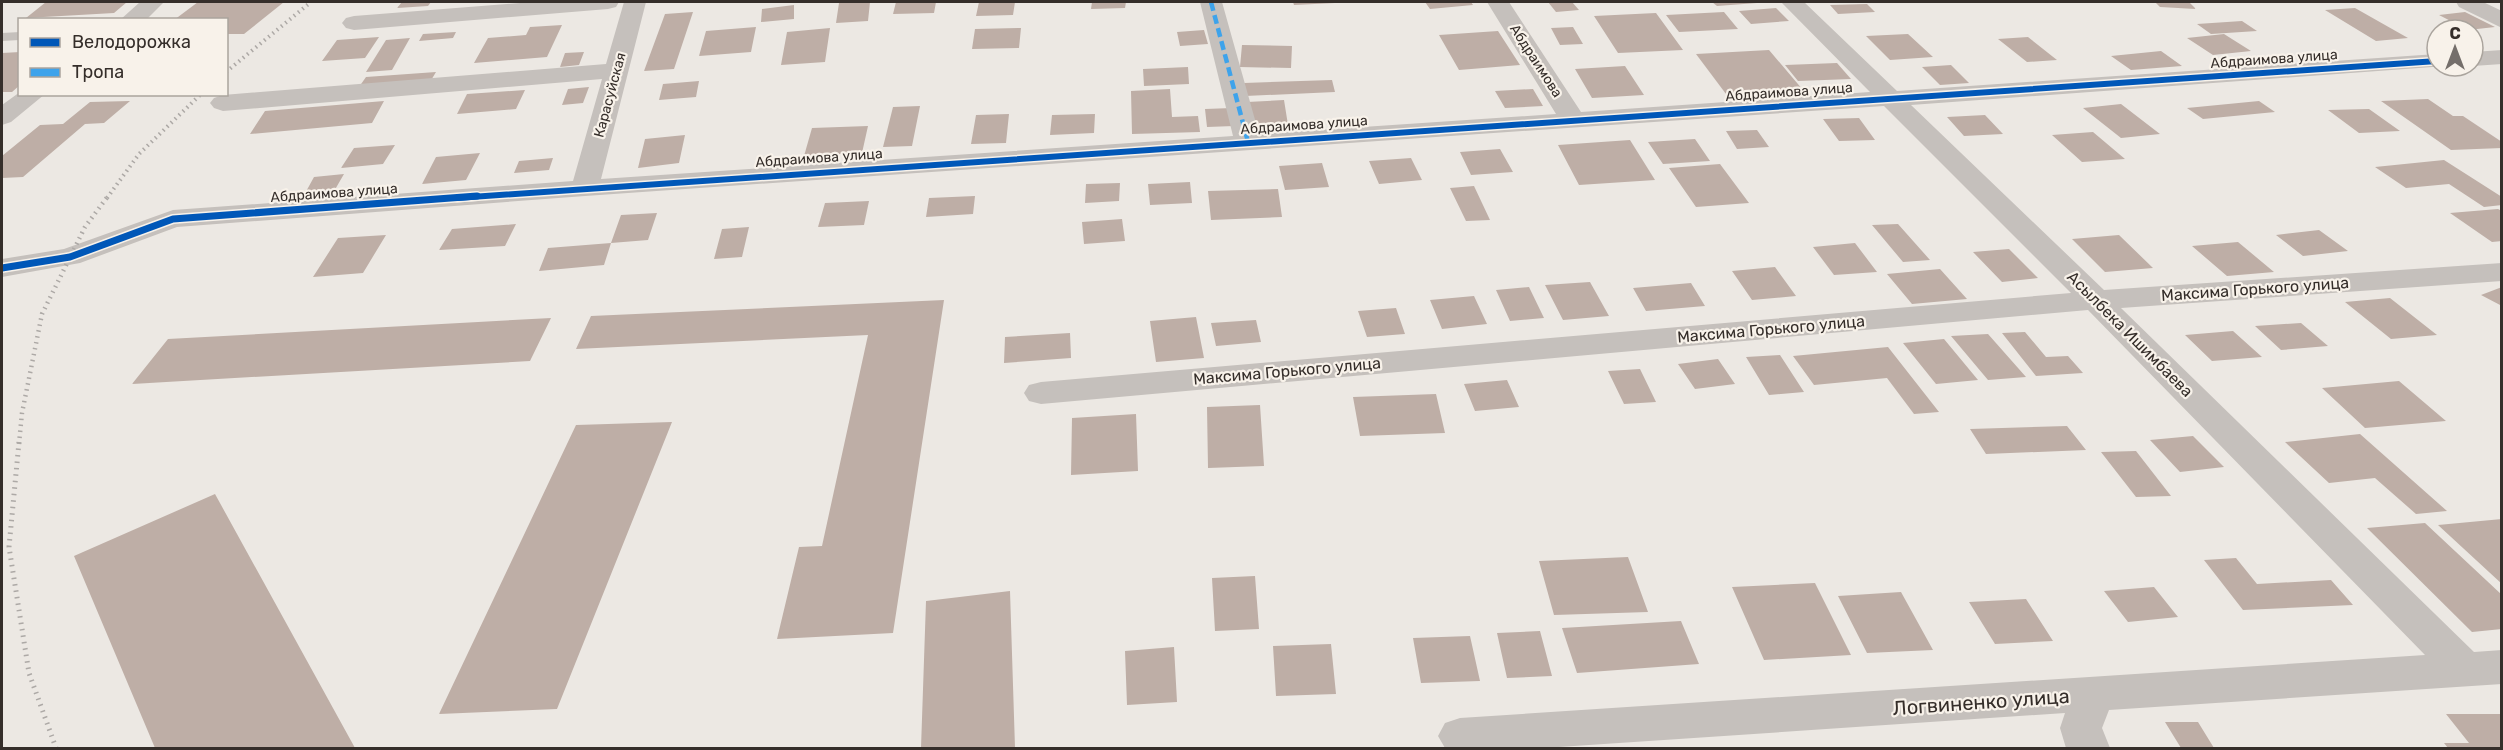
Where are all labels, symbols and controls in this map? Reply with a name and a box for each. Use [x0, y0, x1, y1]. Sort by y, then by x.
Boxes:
legend [18, 18, 228, 96]
north arrow [2425, 18, 2485, 78]
street label: Абдраимова [1506, 21, 1566, 101]
text: С [2449, 24, 2461, 43]
text: Велодорожка [72, 31, 191, 53]
street label: Абдраимова улица [2210, 46, 2338, 72]
street label: Карасуйская [590, 51, 630, 139]
text: Тропа [72, 61, 124, 83]
street label: Абдраимова улица [1725, 79, 1853, 105]
street label: Абдраимова улица [1240, 112, 1368, 138]
street label: Абдраимова улица [755, 145, 883, 171]
street label: Абдраимова улица [270, 180, 398, 206]
street label: Асылбека Ишимбаева [2063, 267, 2197, 401]
street label: Максима Горького улица [2160, 273, 2350, 305]
street label: Максима Горького улица [1676, 311, 1866, 347]
street label: Максима Горького улица [1192, 353, 1382, 389]
street label: Логвиненко улица [1892, 684, 2070, 720]

